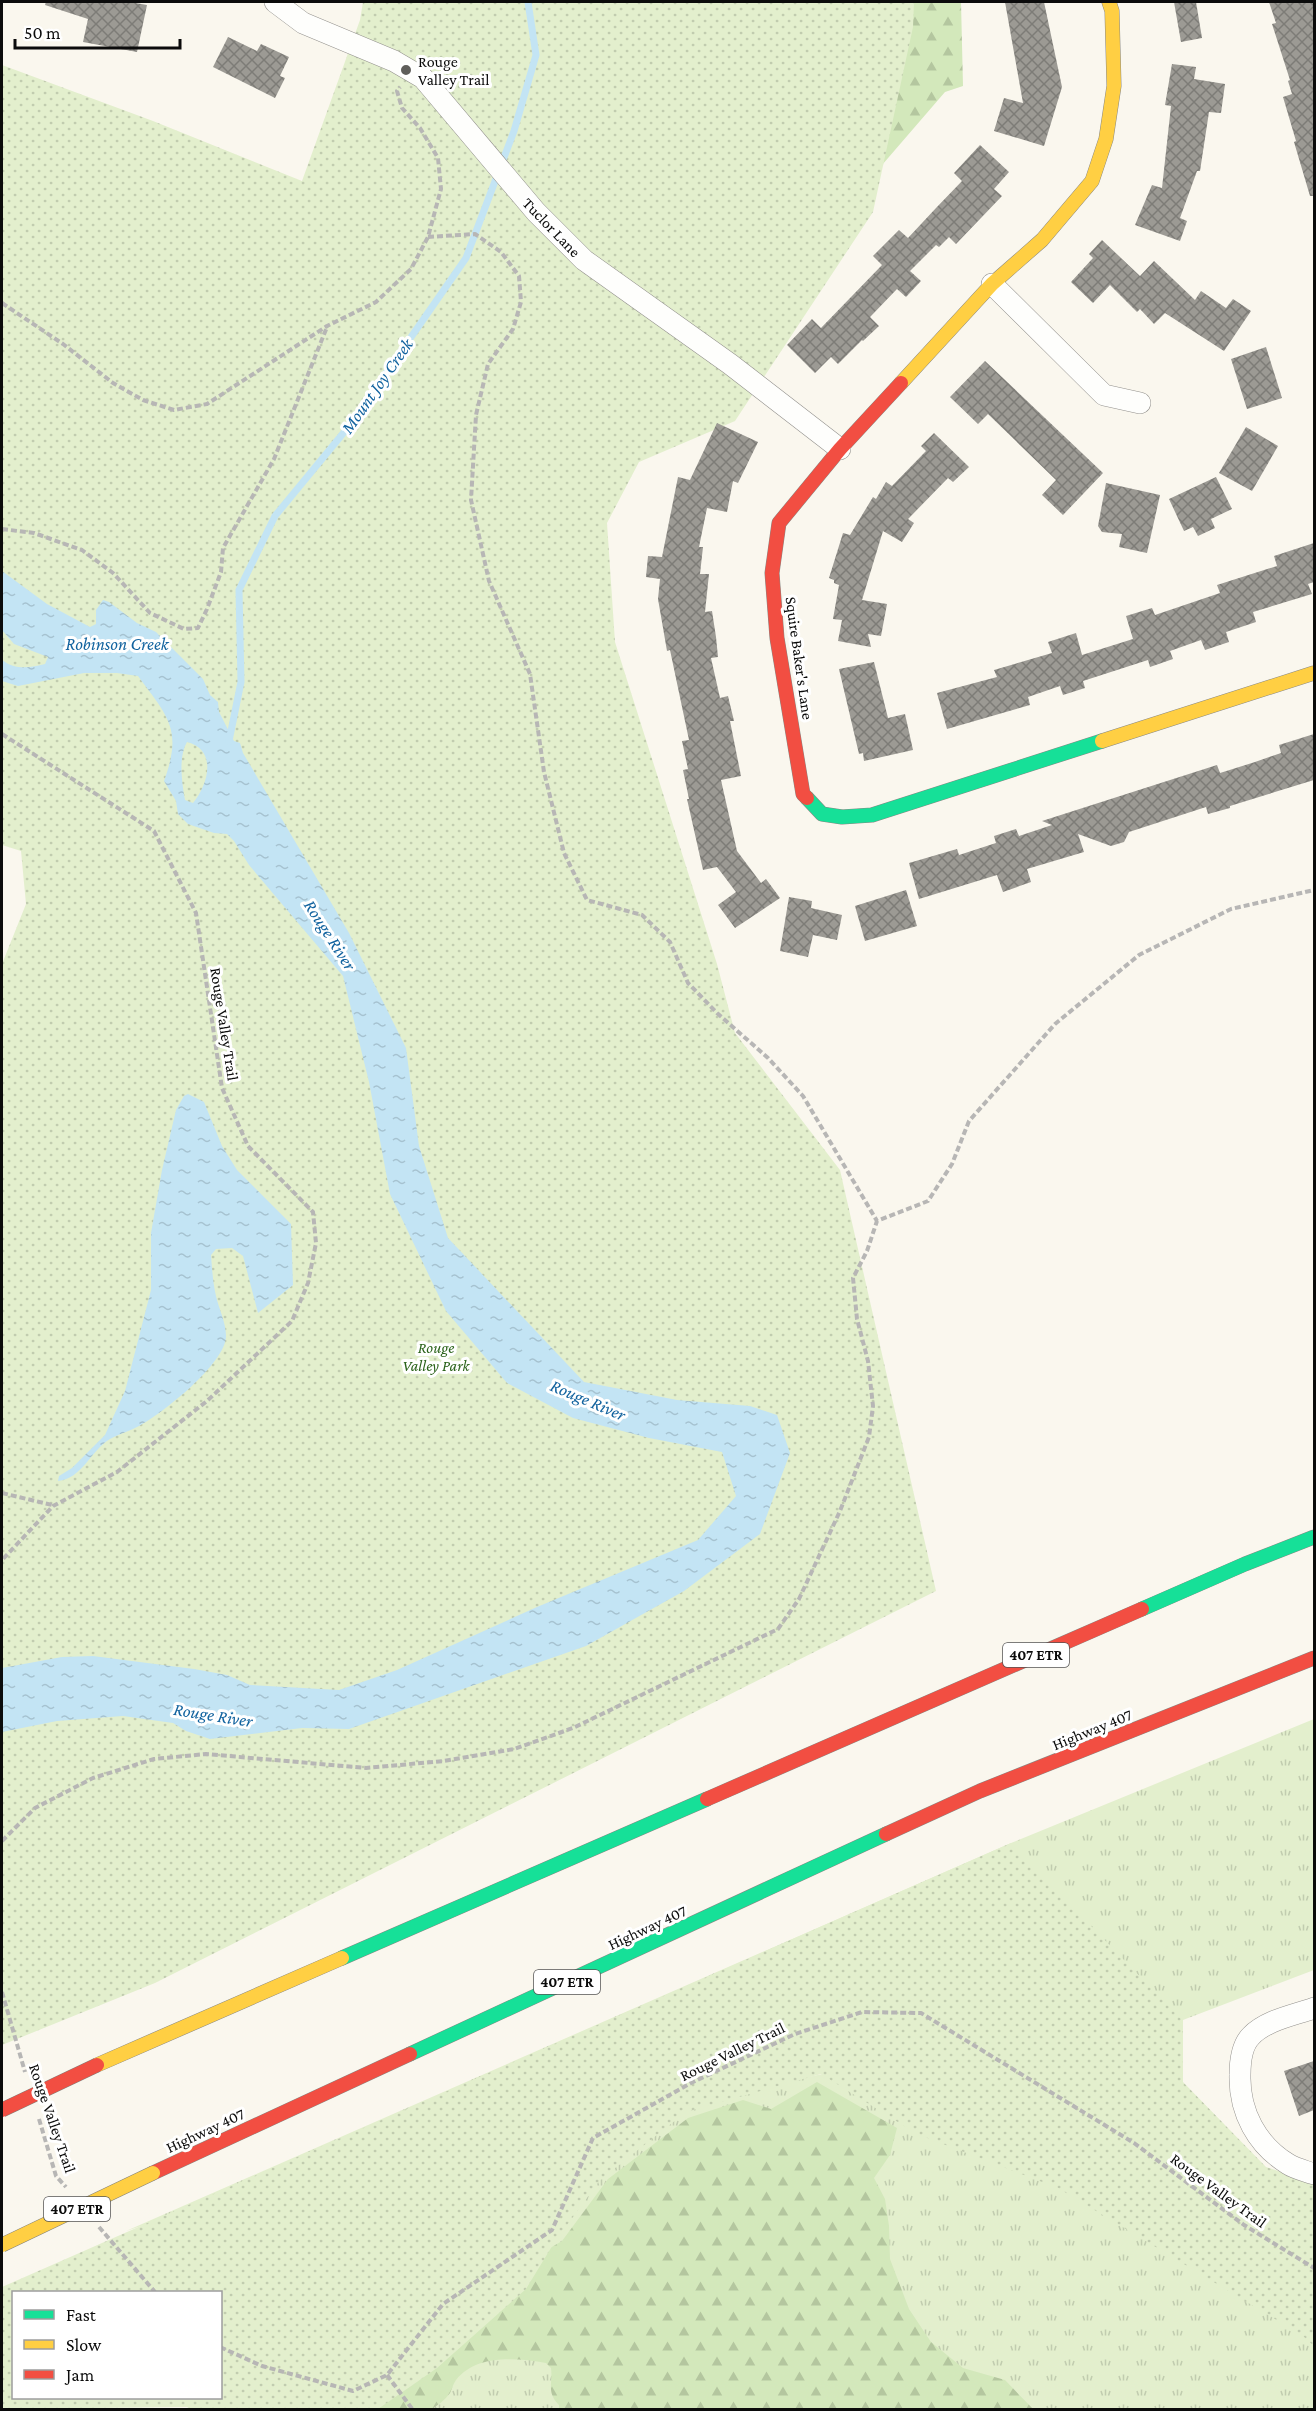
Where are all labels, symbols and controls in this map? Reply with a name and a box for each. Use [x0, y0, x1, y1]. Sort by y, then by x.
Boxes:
scale bar [15, 12, 180, 50]
text: 50 m [24, 23, 61, 43]
place label: Rouge Valley Trail [418, 53, 489, 89]
marker: Rouge Valley Trail [399, 63, 413, 77]
street label: Tuclor Lane [519, 194, 584, 260]
water label: Mount Joy Creek [336, 334, 418, 438]
street label: Squire Baker's Lane [781, 595, 817, 721]
water label: Robinson Creek [65, 634, 170, 654]
water label: Rouge River [300, 896, 361, 975]
street label: Rouge Valley Trail [206, 966, 242, 1082]
park label: Rouge Valley Park [402, 1339, 471, 1375]
water label: Rouge River [547, 1375, 629, 1425]
road number: 407 ETR [1003, 1643, 1069, 1667]
water label: Rouge River [172, 1699, 255, 1731]
street label: Highway 407 [1050, 1706, 1136, 1754]
street label: Highway 407 [605, 1902, 690, 1954]
road number: 407 ETR [534, 1970, 600, 1994]
street label: Rouge Valley Trail [677, 2019, 788, 2085]
street label: Rouge Valley Trail [25, 2061, 79, 2175]
street label: Highway 407 [163, 2105, 248, 2157]
street label: Rouge Valley Trail [1167, 2150, 1270, 2232]
road number: 407 ETR [44, 2197, 110, 2221]
legend [12, 2291, 222, 2399]
text: Fast [66, 2305, 97, 2325]
text: Slow [66, 2335, 102, 2355]
text: Jam [64, 2365, 95, 2385]

